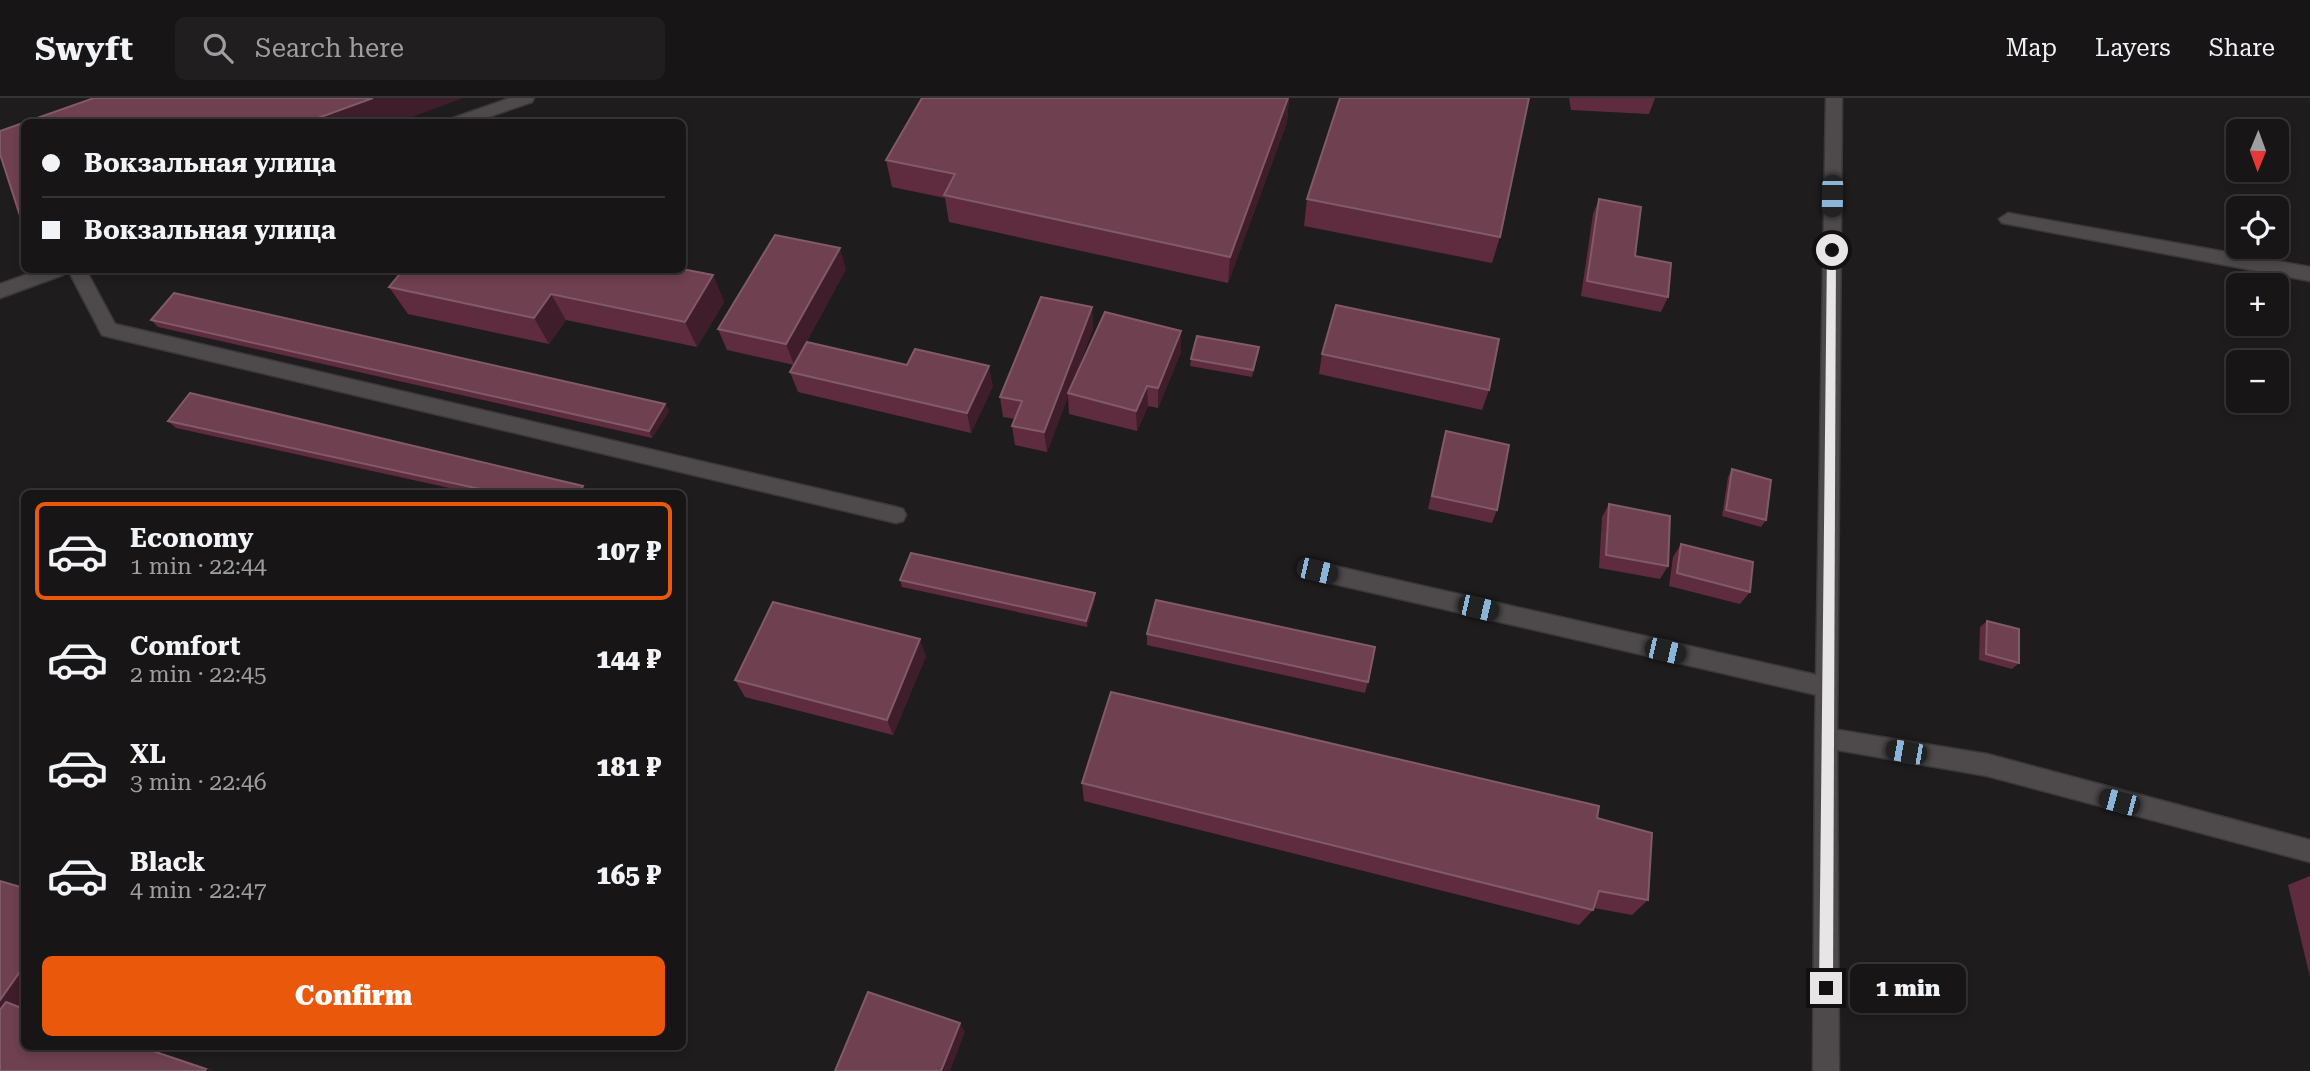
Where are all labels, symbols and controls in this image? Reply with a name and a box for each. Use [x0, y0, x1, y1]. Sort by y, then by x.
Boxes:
search box [175, 17, 665, 80]
text: Swyft [35, 29, 133, 68]
icon: search [199, 29, 237, 67]
text: Search here [255, 33, 404, 63]
text: Map [2006, 34, 2057, 62]
text: Layers [2095, 34, 2171, 62]
text: Share [2209, 34, 2275, 62]
north arrow [2226, 119, 2289, 182]
map controls [2226, 119, 2289, 413]
text: Вокзальная улица [84, 148, 336, 178]
car [1822, 175, 1843, 217]
button: locate [2226, 196, 2289, 259]
text: Вокзальная улица [84, 215, 336, 245]
route start [1816, 234, 1848, 266]
button: + [2226, 273, 2289, 336]
button: − [2226, 350, 2289, 413]
icon: car [46, 520, 109, 583]
text: Economy [130, 523, 253, 553]
text: 107 ₽ [596, 536, 661, 566]
text: 1 min · 22:44 [130, 553, 267, 580]
car [1295, 556, 1340, 586]
car [1456, 593, 1501, 623]
icon: car [46, 628, 109, 691]
text: Comfort [130, 631, 240, 661]
car [1643, 636, 1688, 666]
text: 144 ₽ [596, 644, 661, 674]
text: 2 min · 22:45 [130, 661, 267, 688]
icon: car [46, 736, 109, 799]
car [1884, 738, 1929, 766]
text: XL [130, 739, 166, 769]
text: 181 ₽ [596, 752, 661, 782]
text: 3 min · 22:46 [130, 769, 267, 796]
car [2096, 786, 2143, 818]
icon: car [46, 844, 109, 907]
text: Black [130, 847, 205, 877]
text: 165 ₽ [596, 860, 661, 890]
text: 4 min · 22:47 [130, 877, 267, 904]
button: Confirm [42, 956, 665, 1036]
callout: 1 min [1850, 964, 1966, 1012]
route end [1810, 972, 1842, 1004]
text: 1 min [1876, 975, 1940, 1002]

